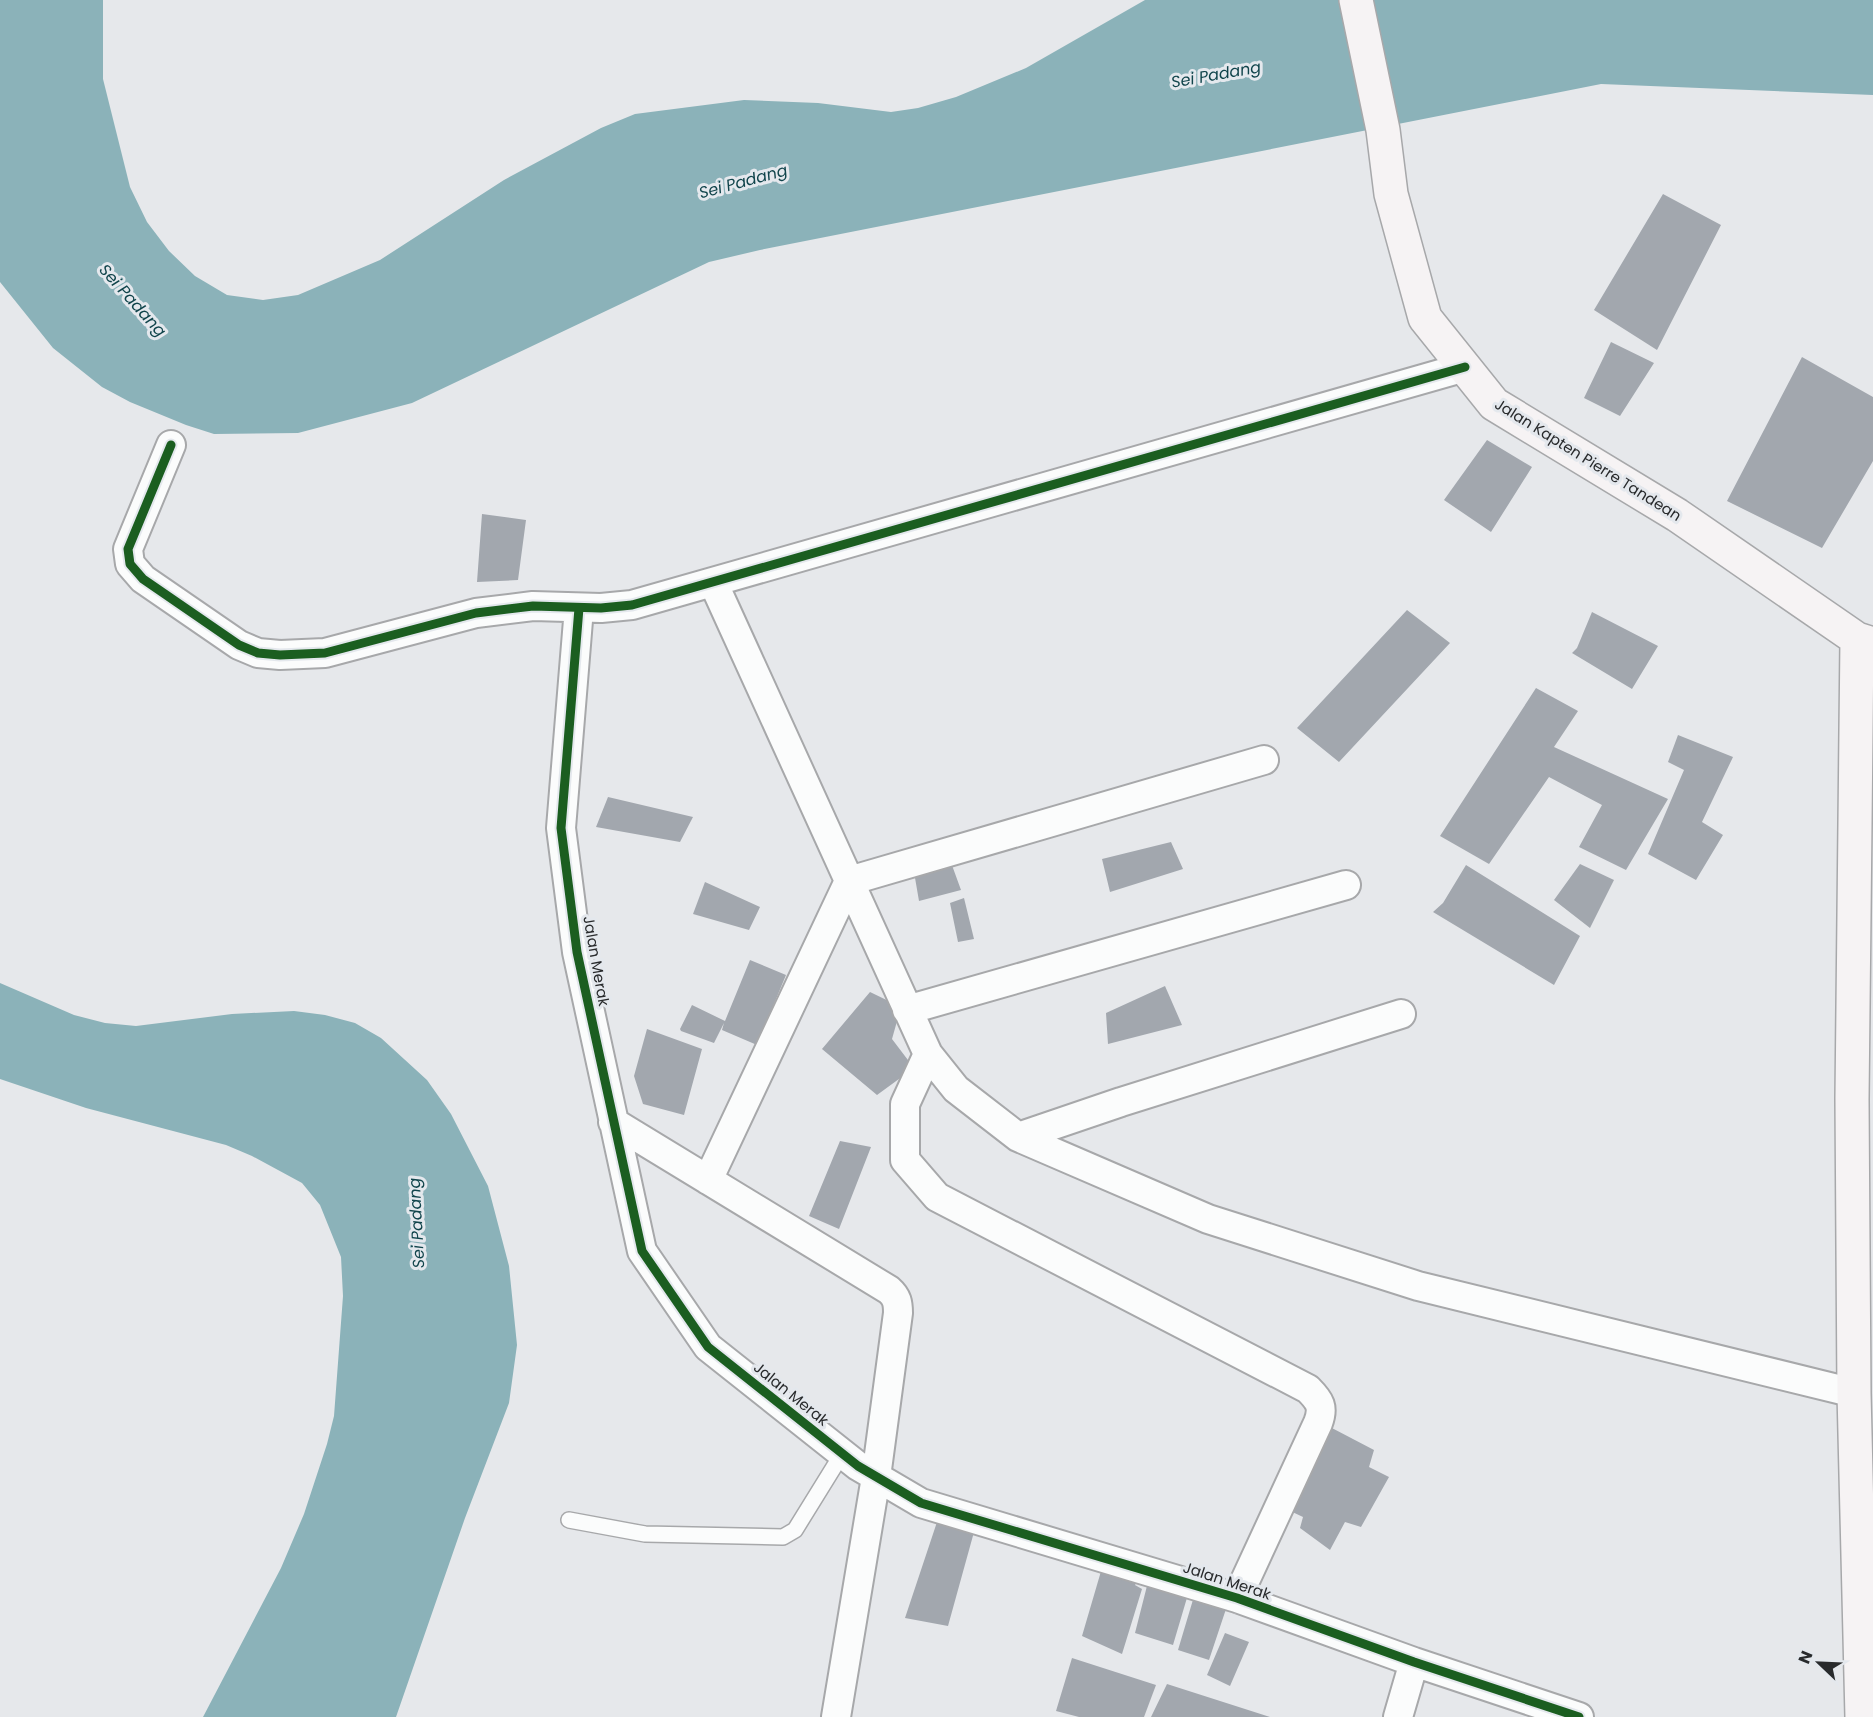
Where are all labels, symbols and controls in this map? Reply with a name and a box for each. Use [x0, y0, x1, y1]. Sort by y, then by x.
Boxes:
water label: Sei Padang [1169, 55, 1263, 94]
water label: Sei Padang [696, 159, 790, 204]
water label: Sei Padang [94, 259, 172, 342]
street label: Jalan Kapten Pierre Tandean [1491, 393, 1686, 526]
street label: Jalan Merak [578, 914, 615, 1008]
water label: Sei Padang [403, 1177, 430, 1269]
street label: Jalan Merak [749, 1357, 834, 1431]
street label: Jalan Merak [1181, 1556, 1274, 1605]
north arrow [1789, 1633, 1849, 1693]
text: N [1793, 1647, 1819, 1667]

